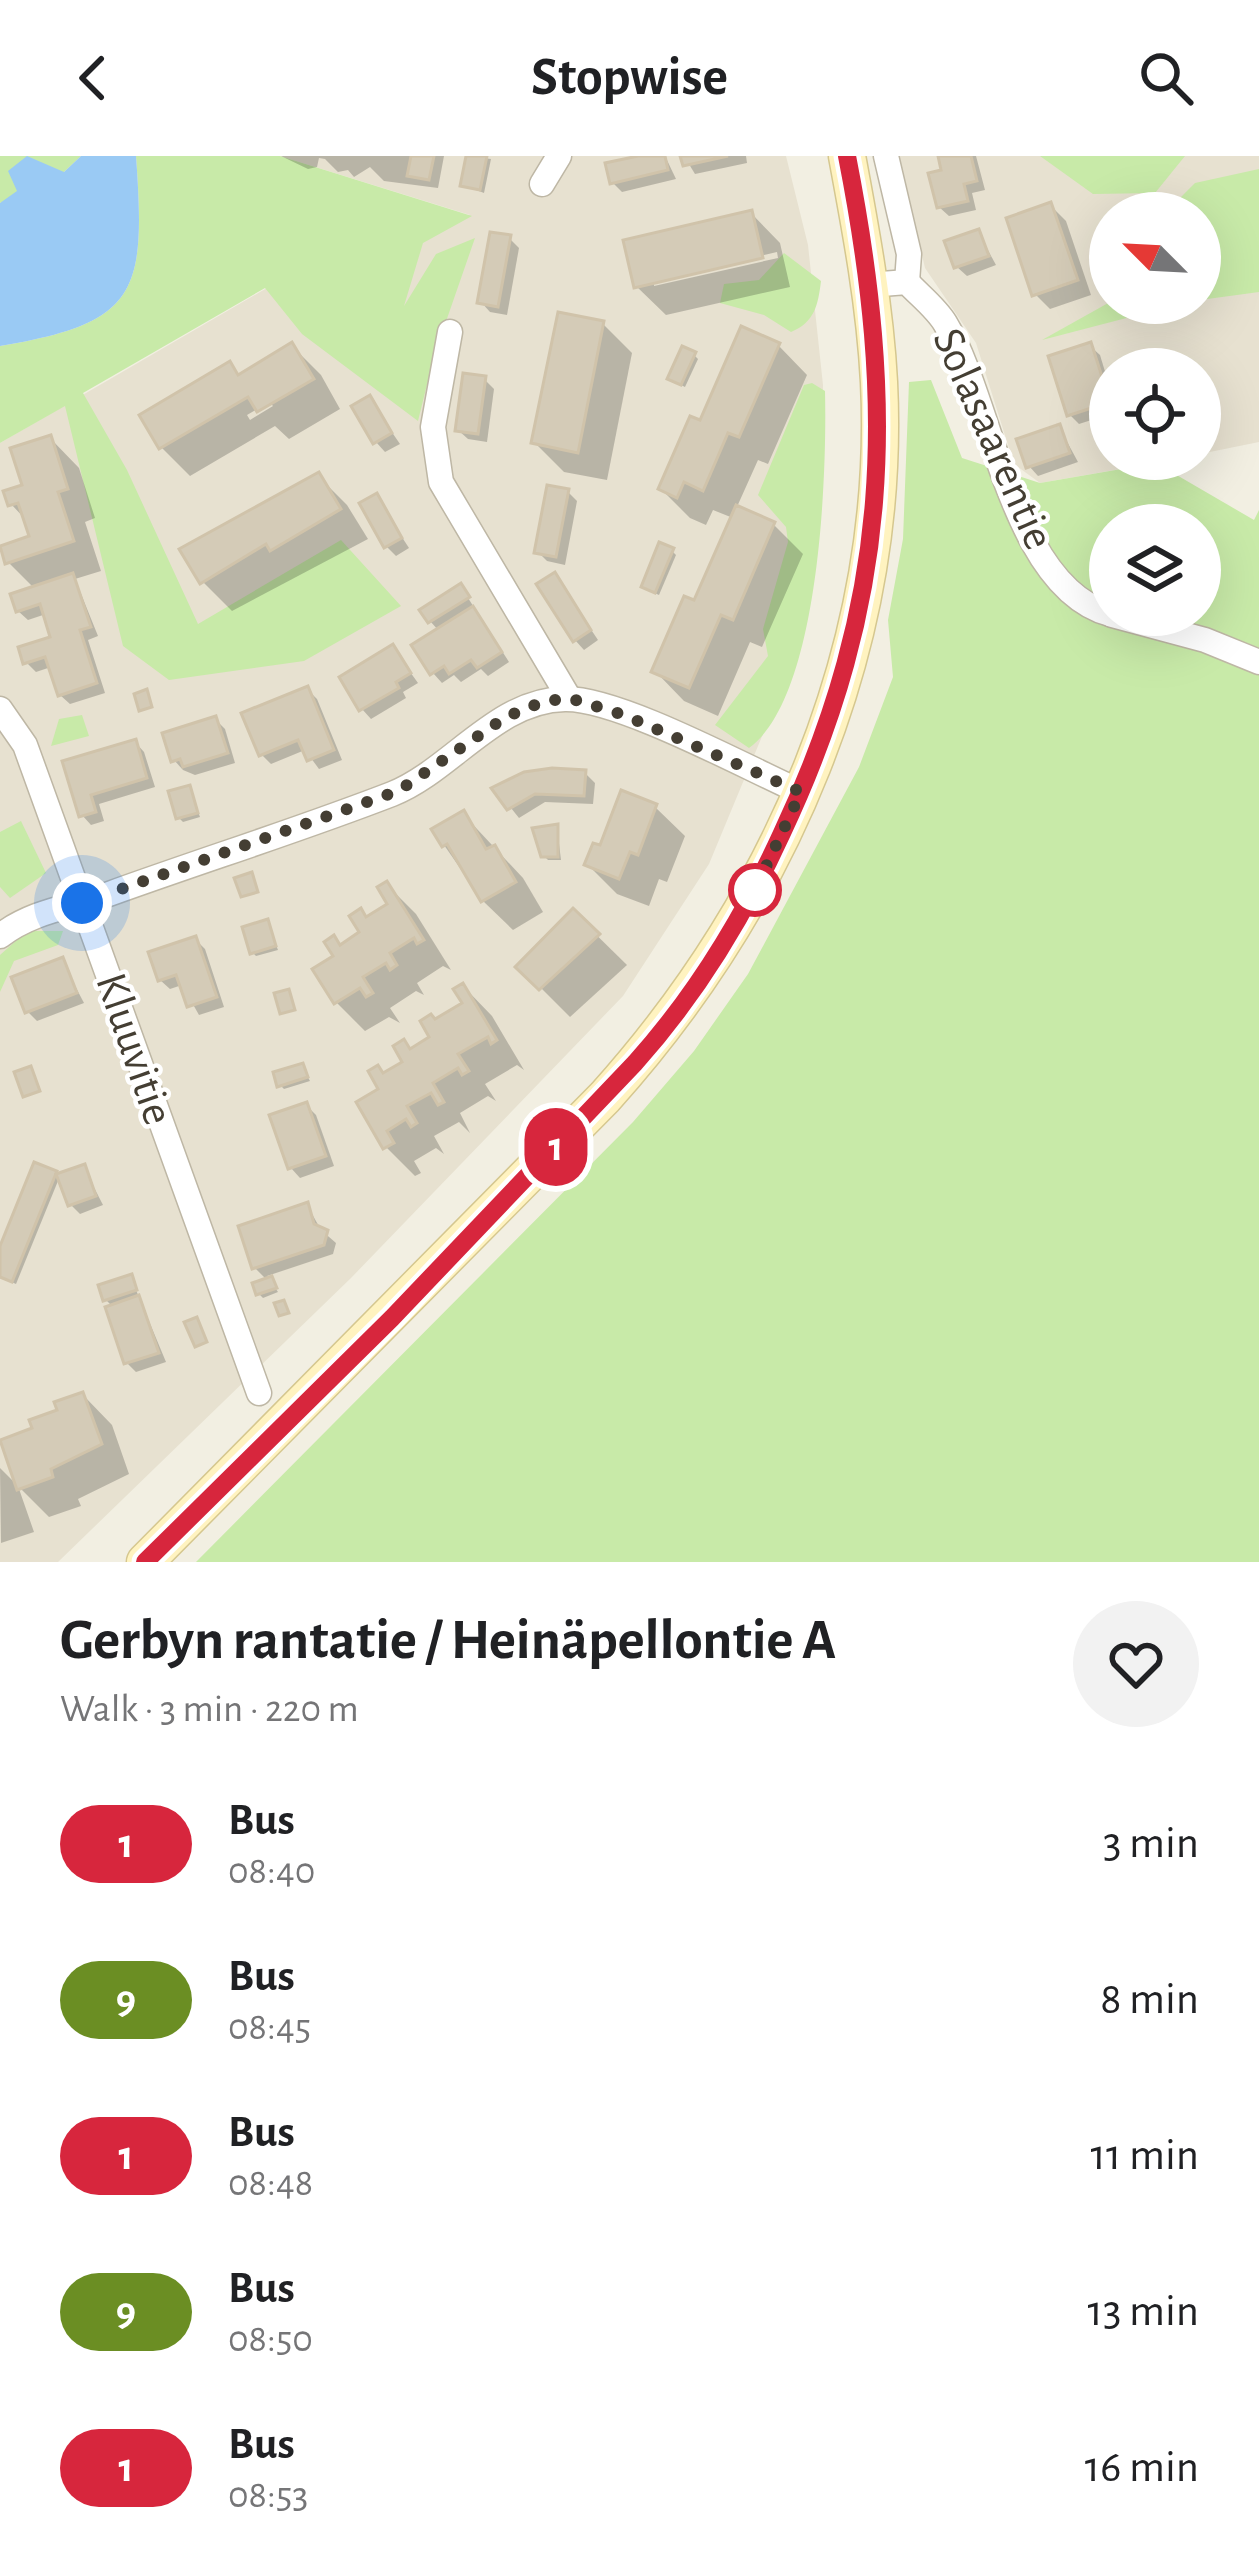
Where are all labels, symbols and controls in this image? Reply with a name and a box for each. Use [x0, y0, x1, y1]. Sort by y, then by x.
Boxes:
icon: back [60, 45, 126, 111]
icon: search [1133, 45, 1199, 111]
text: Stopwise [531, 51, 728, 105]
north arrow [1089, 192, 1221, 324]
map controls [1089, 192, 1221, 636]
street label: Solasaarentie [924, 322, 1062, 556]
button: locate [1089, 348, 1221, 480]
button: layers [1089, 504, 1221, 636]
unlabelled marker [730, 865, 780, 915]
your location [52, 873, 112, 933]
street label: Kluuvitie [87, 967, 181, 1131]
line badge: 1 [517, 1108, 595, 1186]
text: 1 [548, 1126, 564, 1168]
button: heart [1073, 1601, 1199, 1727]
text: Gerbyn rantatie / Heinäpellontie A [60, 1612, 836, 1669]
text: Walk · 3 min · 220 m [60, 1690, 359, 1729]
text: Bus [228, 1798, 295, 1843]
text: 3 min [1103, 1821, 1199, 1866]
text: 1 [118, 1823, 134, 1865]
text: 08:40 [228, 1852, 315, 1891]
text: Bus [228, 1954, 295, 1999]
text: 8 min [1100, 1977, 1199, 2022]
text: 9 [116, 1979, 136, 2021]
text: 08:45 [228, 2008, 311, 2047]
text: Bus [228, 2110, 295, 2155]
text: 11 min [1091, 2133, 1199, 2178]
text: 1 [118, 2135, 134, 2177]
text: 08:48 [228, 2164, 313, 2203]
text: Bus [228, 2266, 295, 2311]
text: 13 min [1087, 2289, 1199, 2334]
text: 9 [116, 2291, 136, 2333]
text: 08:50 [228, 2320, 313, 2359]
text: Bus [228, 2422, 295, 2467]
text: 16 min [1085, 2445, 1199, 2490]
text: 1 [118, 2447, 134, 2489]
text: 08:53 [228, 2476, 308, 2515]

